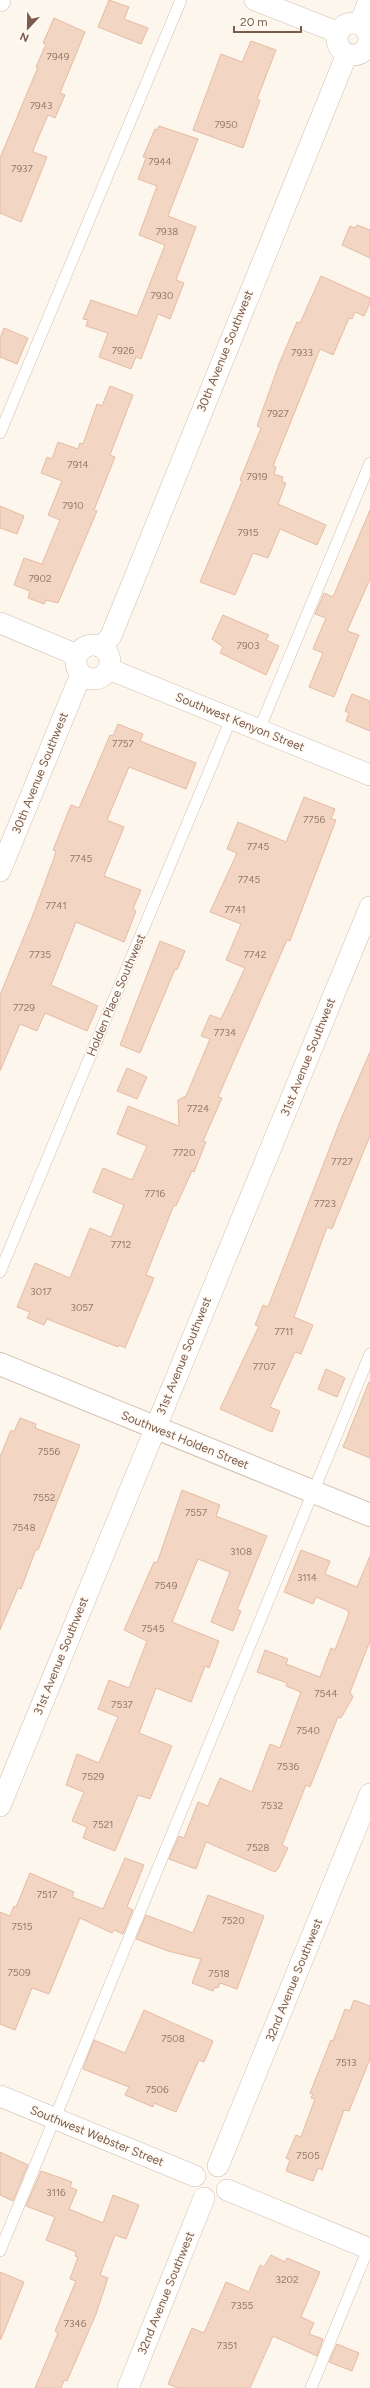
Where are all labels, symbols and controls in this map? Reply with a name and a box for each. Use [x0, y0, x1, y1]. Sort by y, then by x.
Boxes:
north arrow [8, 8, 48, 48]
scale bar [234, 8, 301, 34]
text: 20 m [240, 15, 268, 29]
text: N [18, 29, 31, 44]
house number: 7949 [47, 50, 70, 63]
house number: 7943 [30, 99, 52, 112]
house number: 7950 [214, 118, 238, 131]
house number: 7944 [148, 155, 172, 168]
house number: 7937 [11, 162, 34, 175]
house number: 7938 [156, 225, 178, 238]
street label: 30th Avenue Southwest [194, 288, 256, 414]
house number: 7930 [151, 289, 173, 302]
house number: 7926 [112, 344, 134, 357]
house number: 7933 [291, 346, 313, 359]
house number: 7927 [267, 407, 290, 420]
house number: 7914 [67, 458, 89, 471]
house number: 7919 [247, 470, 268, 483]
house number: 7910 [62, 499, 84, 512]
house number: 7915 [238, 526, 259, 539]
house number: 7902 [28, 572, 52, 585]
house number: 7903 [237, 639, 259, 652]
street label: Southwest Kenyon Street [173, 690, 307, 754]
street label: 30th Avenue Southwest [9, 710, 71, 836]
house number: 7757 [112, 737, 135, 750]
house number: 7756 [303, 813, 325, 826]
house number: 7745 [247, 840, 270, 853]
house number: 7745 [70, 852, 93, 865]
house number: 7745 [238, 873, 261, 886]
house number: 7741 [45, 899, 67, 912]
house number: 7741 [224, 903, 246, 916]
street label: Holden Place Southwest [84, 931, 148, 1058]
house number: 7735 [29, 948, 51, 961]
house number: 7742 [244, 948, 266, 961]
street label: 31st Avenue Southwest [278, 995, 338, 1118]
house number: 7729 [13, 1001, 35, 1014]
house number: 7734 [214, 1026, 236, 1039]
house number: 7724 [187, 1102, 209, 1115]
house number: 7720 [173, 1146, 195, 1159]
house number: 7727 [331, 1155, 353, 1168]
house number: 7716 [145, 1187, 166, 1200]
house number: 7723 [314, 1197, 336, 1210]
house number: 7712 [111, 1238, 131, 1251]
house number: 3017 [30, 1285, 52, 1298]
street label: 31st Avenue Southwest [154, 1294, 214, 1417]
house number: 3057 [71, 1301, 94, 1314]
house number: 7711 [275, 1325, 294, 1338]
house number: 7707 [253, 1360, 276, 1373]
street label: Southwest Holden Street [119, 1408, 251, 1472]
house number: 7556 [38, 1445, 61, 1458]
house number: 7552 [33, 1491, 55, 1504]
house number: 7557 [185, 1506, 208, 1519]
house number: 7548 [12, 1521, 36, 1534]
house number: 3108 [230, 1545, 252, 1558]
house number: 3114 [297, 1571, 317, 1584]
house number: 7549 [155, 1579, 178, 1592]
street label: 31st Avenue Southwest [31, 1594, 91, 1717]
house number: 7545 [141, 1622, 165, 1635]
house number: 7544 [314, 1687, 338, 1700]
house number: 7537 [111, 1698, 134, 1711]
house number: 7540 [296, 1724, 320, 1737]
house number: 7536 [277, 1760, 299, 1773]
house number: 7529 [82, 1770, 105, 1783]
house number: 7532 [261, 1799, 283, 1812]
house number: 7521 [93, 1818, 113, 1831]
house number: 7528 [247, 1841, 269, 1854]
house number: 7517 [37, 1888, 58, 1901]
house number: 7520 [221, 1914, 245, 1927]
street label: 32nd Avenue Southwest [263, 1916, 325, 2044]
house number: 7515 [12, 1920, 33, 1933]
house number: 7509 [7, 1966, 31, 1979]
house number: 7518 [208, 1967, 230, 1980]
house number: 7508 [161, 2032, 185, 2045]
house number: 7513 [336, 2056, 356, 2069]
house number: 7506 [145, 2083, 169, 2096]
street label: Southwest Webster Street [28, 2103, 166, 2169]
house number: 7505 [296, 2149, 320, 2162]
house number: 3116 [46, 2186, 66, 2199]
street label: 32nd Avenue Southwest [135, 2229, 197, 2357]
house number: 3202 [275, 2273, 299, 2286]
house number: 7355 [231, 2299, 253, 2312]
house number: 7346 [64, 2317, 87, 2330]
house number: 7351 [217, 2339, 237, 2352]

